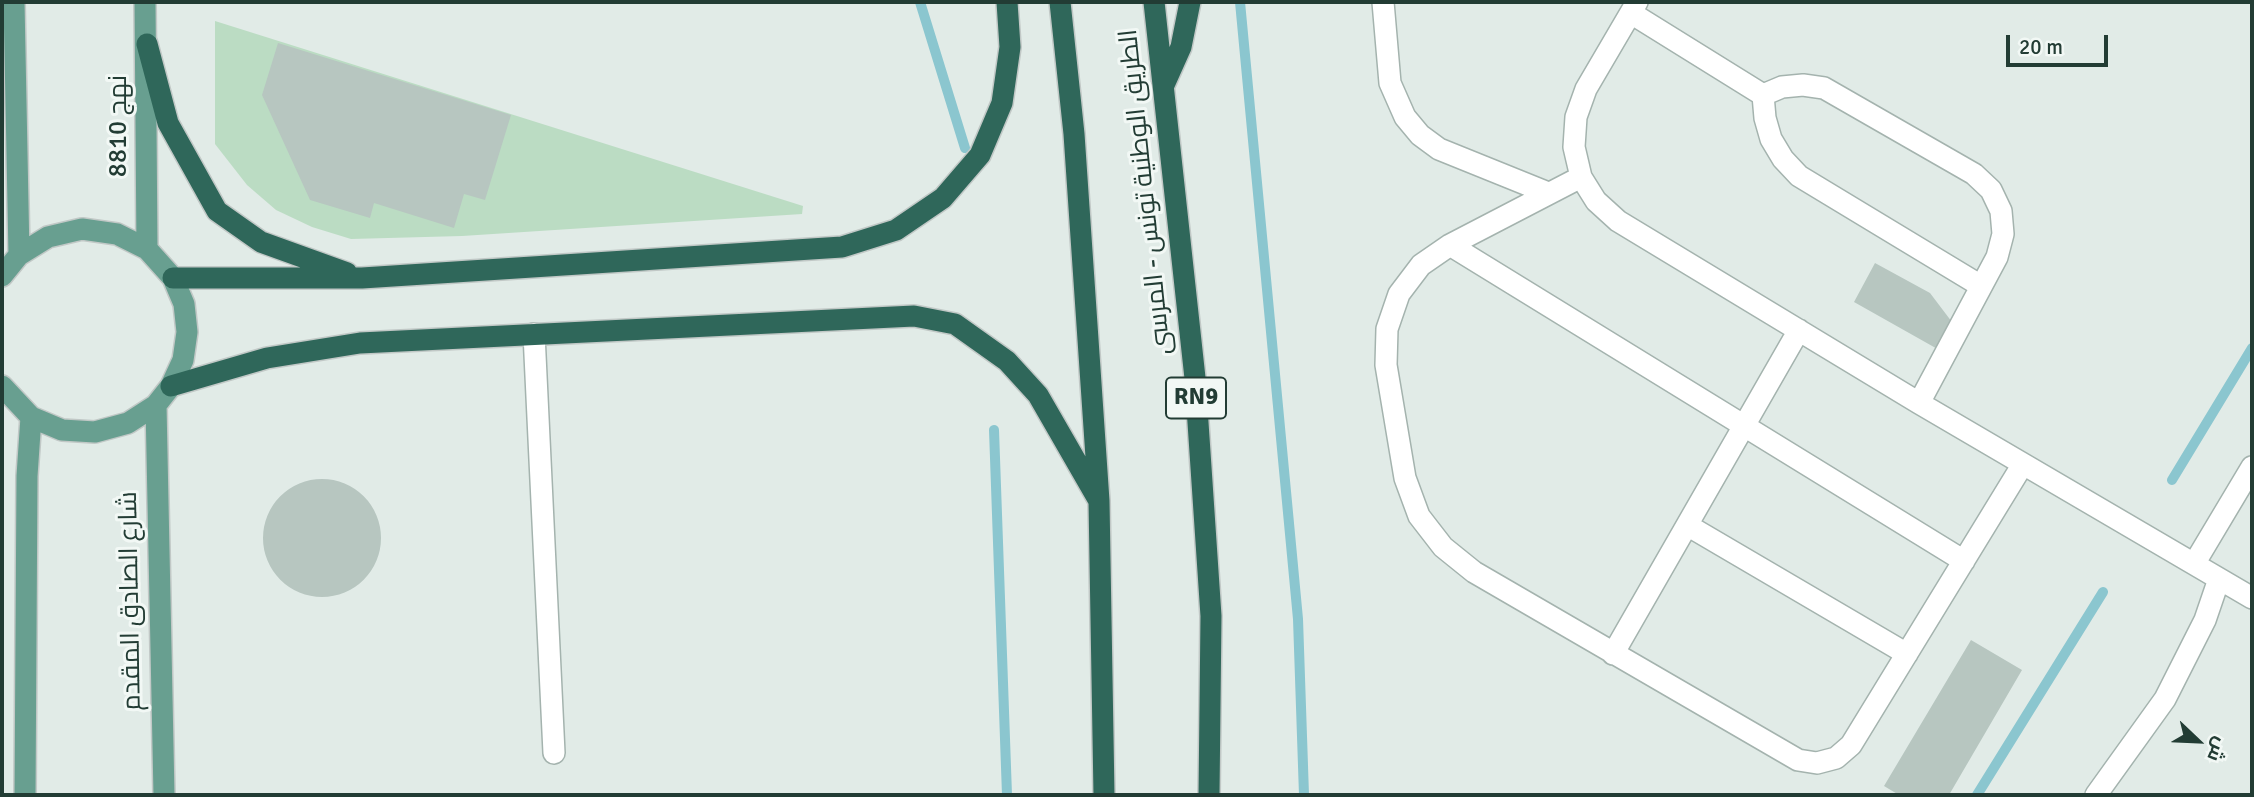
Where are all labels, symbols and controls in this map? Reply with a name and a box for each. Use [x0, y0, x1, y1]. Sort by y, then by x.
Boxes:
scale bar [2009, 21, 2110, 65]
street label: الطريق الوطنية تونس - المرسى [1113, 28, 1179, 356]
text: 20 m [2019, 34, 2063, 60]
street label: نهج 8810 [103, 75, 135, 177]
road number: RN9 [1166, 377, 1226, 418]
street label: شارع الصادق المقدم [113, 491, 149, 711]
north arrow [2163, 706, 2233, 776]
text: ش [2202, 733, 2233, 765]

